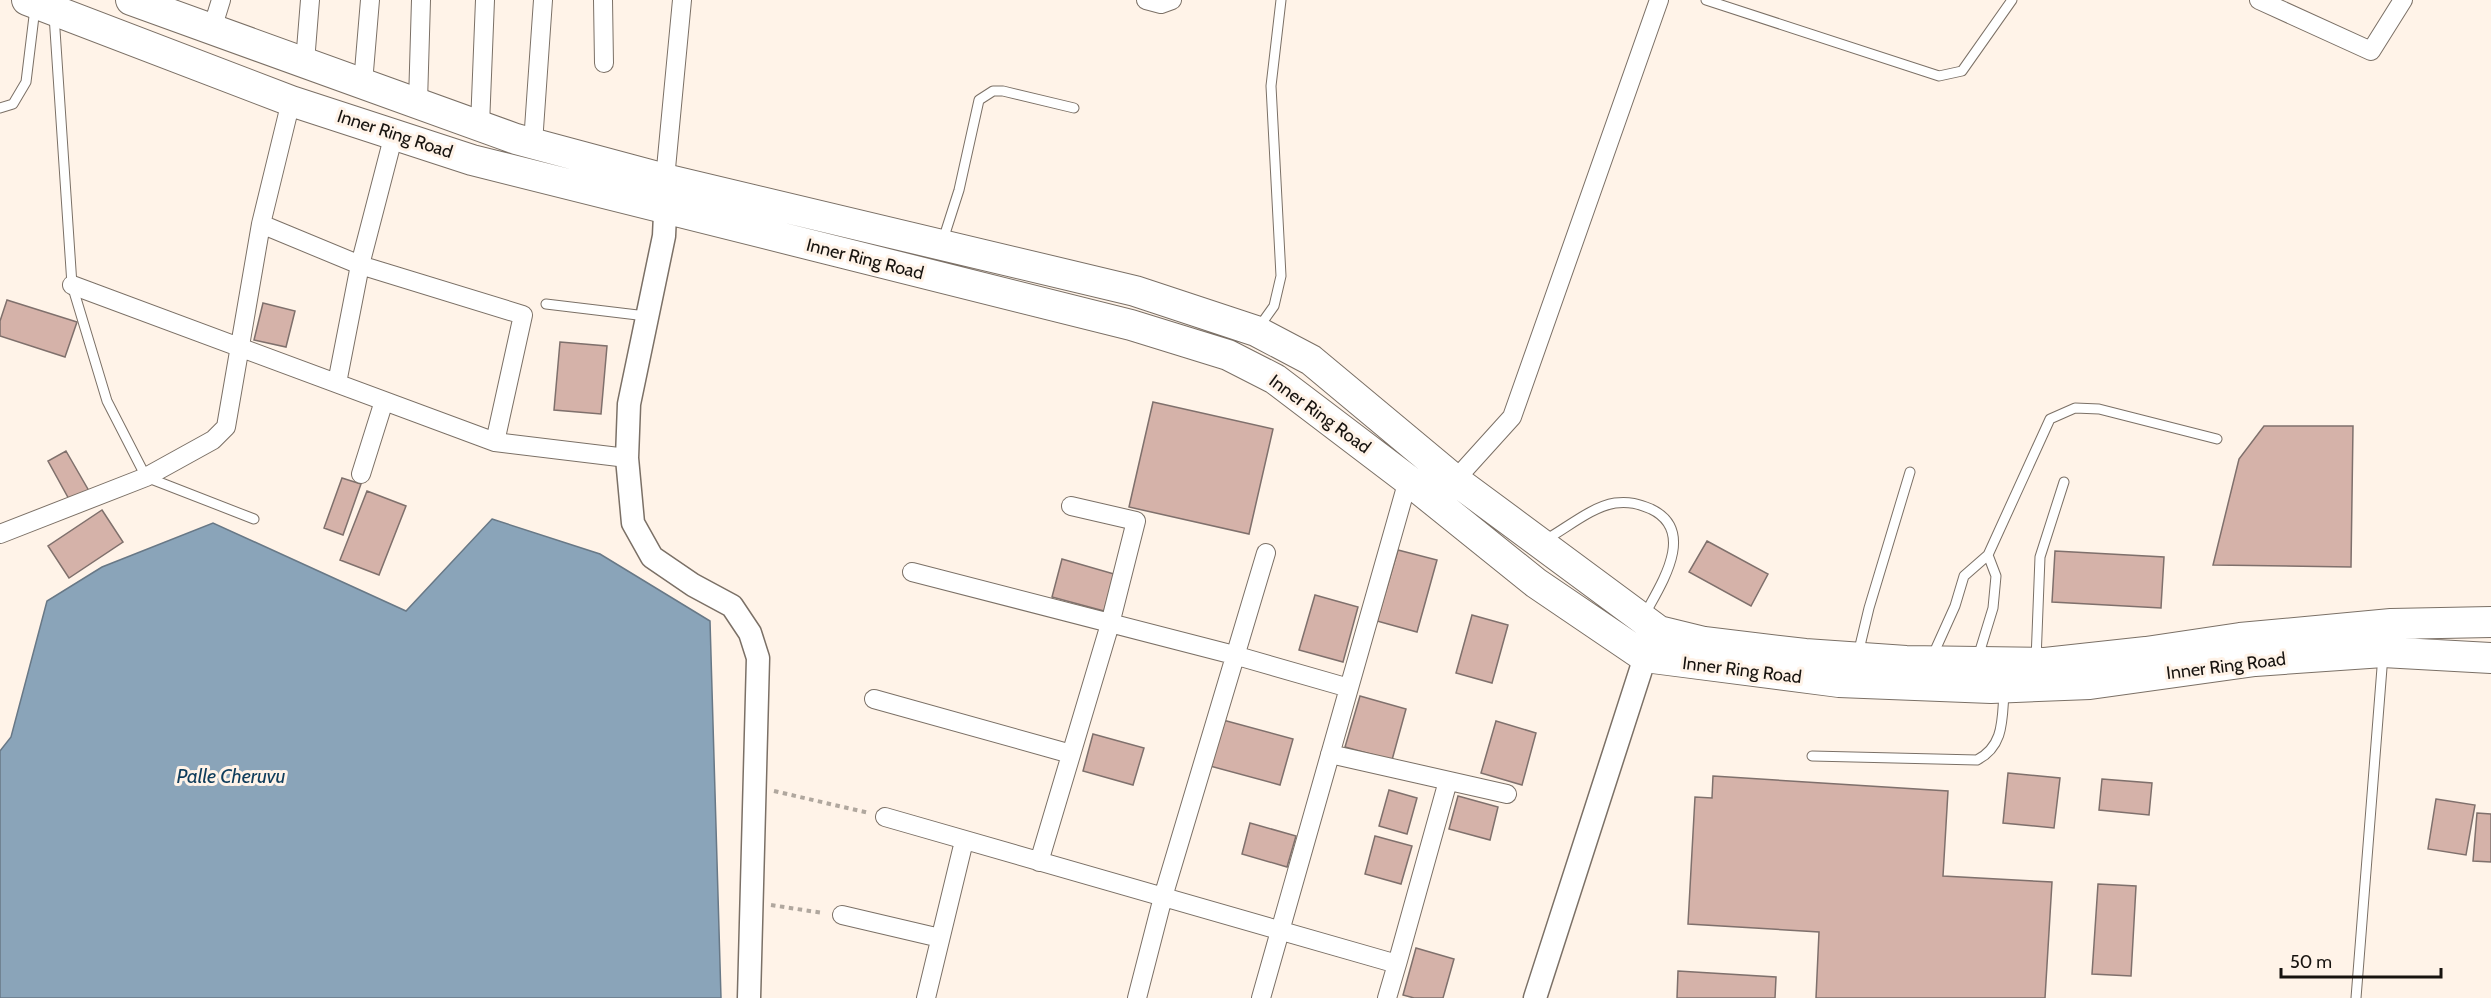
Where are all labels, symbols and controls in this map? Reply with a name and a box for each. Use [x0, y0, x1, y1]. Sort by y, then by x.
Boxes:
street label: Inner Ring Road [334, 105, 456, 163]
street label: Inner Ring Road [804, 234, 926, 284]
street label: Inner Ring Road [1265, 370, 1375, 458]
street label: Inner Ring Road [2165, 648, 2287, 684]
street label: Inner Ring Road [1681, 652, 1803, 688]
water label: Palle Cheruvu [177, 764, 286, 788]
scale bar [2281, 941, 2442, 979]
text: 50 m [2290, 951, 2332, 973]

